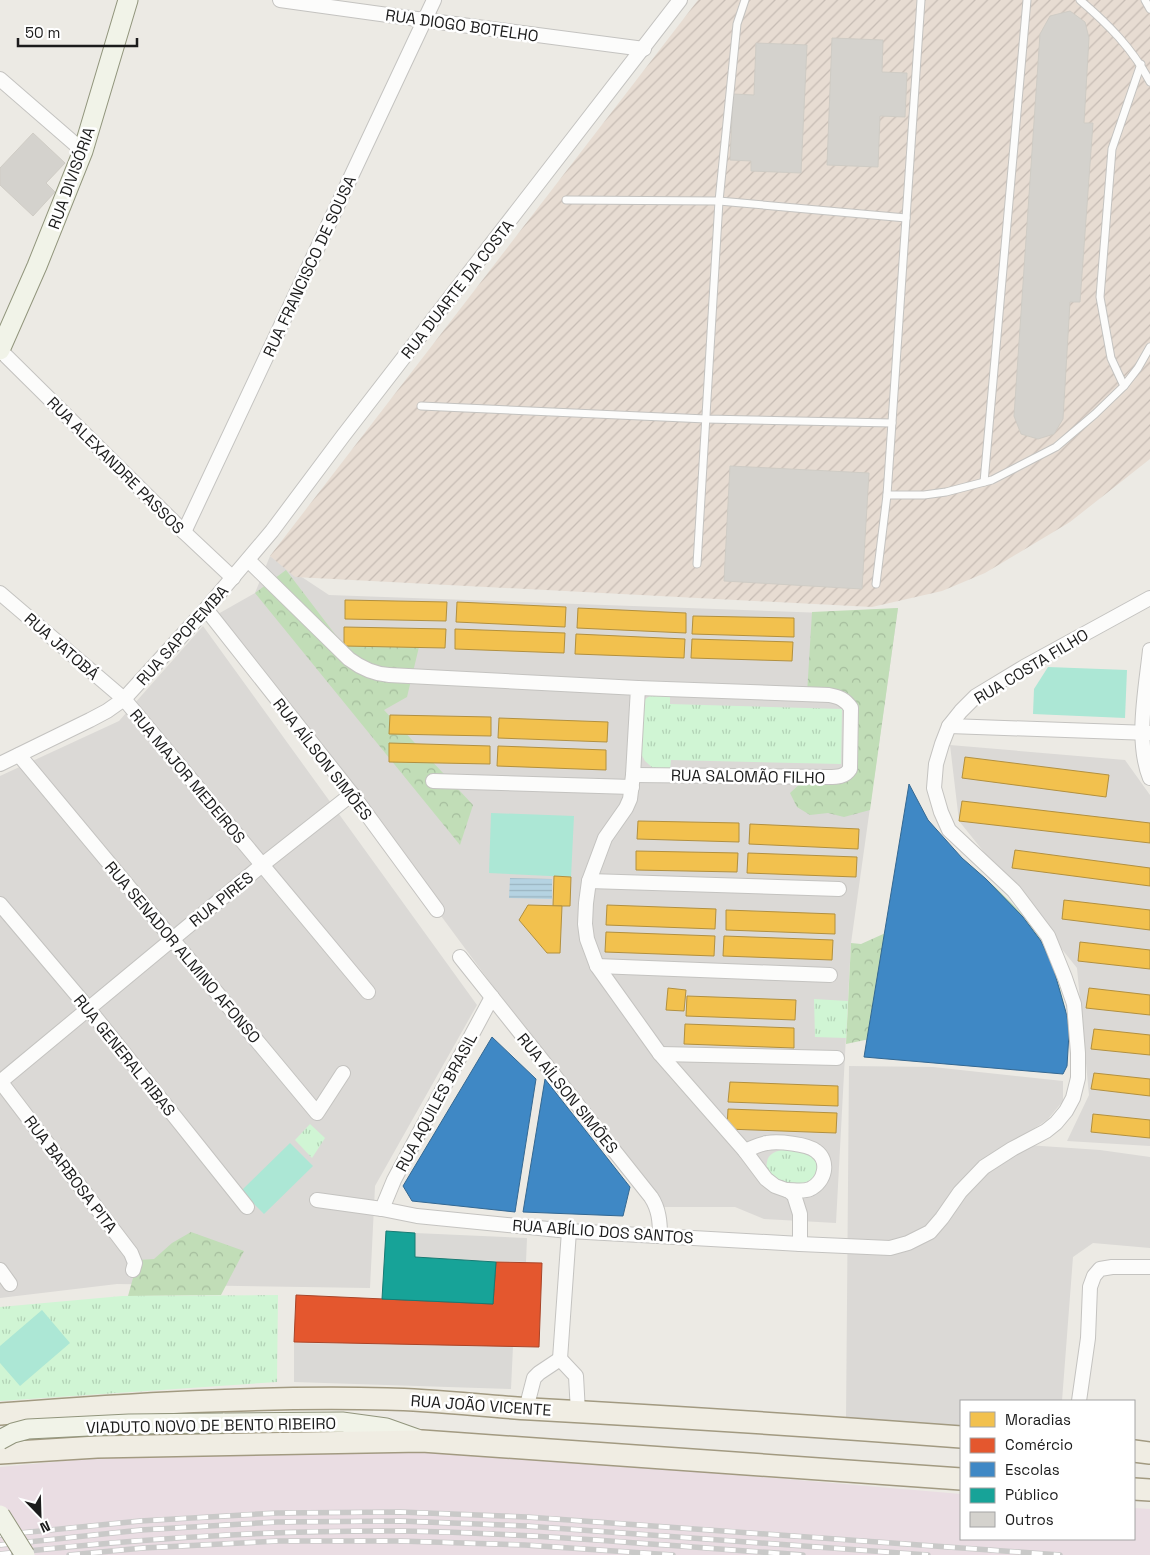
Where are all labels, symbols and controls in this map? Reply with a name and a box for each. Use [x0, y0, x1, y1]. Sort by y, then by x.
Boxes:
street label: RUA DIOGO BOTELHO [384, 4, 540, 47]
scale bar [18, 15, 136, 47]
text: 50 m [25, 23, 60, 42]
street label: RUA DIVISÓRIA [43, 124, 100, 232]
street label: RUA FRANCISCO DE SOUSA [258, 172, 361, 360]
street label: RUA DUARTE DA COSTA [396, 215, 518, 363]
street label: RUA ALEXANDRE PASSOS [43, 392, 189, 539]
street label: RUA SAPOPEMBA [132, 581, 233, 690]
street label: RUA JATOBÁ [20, 608, 103, 685]
street label: RUA COSTA FILHO [970, 624, 1092, 709]
street label: RUA AÍLSON SIMÕES [268, 694, 377, 825]
street label: RUA MAJOR MEDEIROS [125, 705, 250, 848]
street label: RUA SALOMÃO FILHO [671, 765, 825, 788]
street label: RUA SENADOR ALMINO AFONSO [100, 857, 265, 1048]
street label: RUA PIRES [185, 867, 258, 932]
street label: RUA GENERAL RIBAS [69, 990, 180, 1121]
street label: RUA AQUILES BRASIL [391, 1029, 482, 1175]
street label: RUA AÍLSON SIMÕES [512, 1029, 623, 1158]
street label: RUA BARBOSA PITA [19, 1111, 122, 1237]
street label: RUA ABÍLIO DOS SANTOS [512, 1215, 694, 1248]
street label: RUA JOÃO VICENTE [410, 1390, 552, 1421]
legend [960, 1400, 1135, 1540]
text: Moradias [1005, 1410, 1071, 1429]
street label: VIADUTO NOVO DE BENTO RIBEIRO [86, 1413, 336, 1438]
text: Comércio [1005, 1435, 1073, 1454]
text: Escolas [1005, 1460, 1060, 1479]
text: Público [1005, 1485, 1058, 1504]
north arrow [15, 1490, 65, 1540]
text: Outros [1005, 1510, 1054, 1529]
text: N [37, 1517, 53, 1537]

